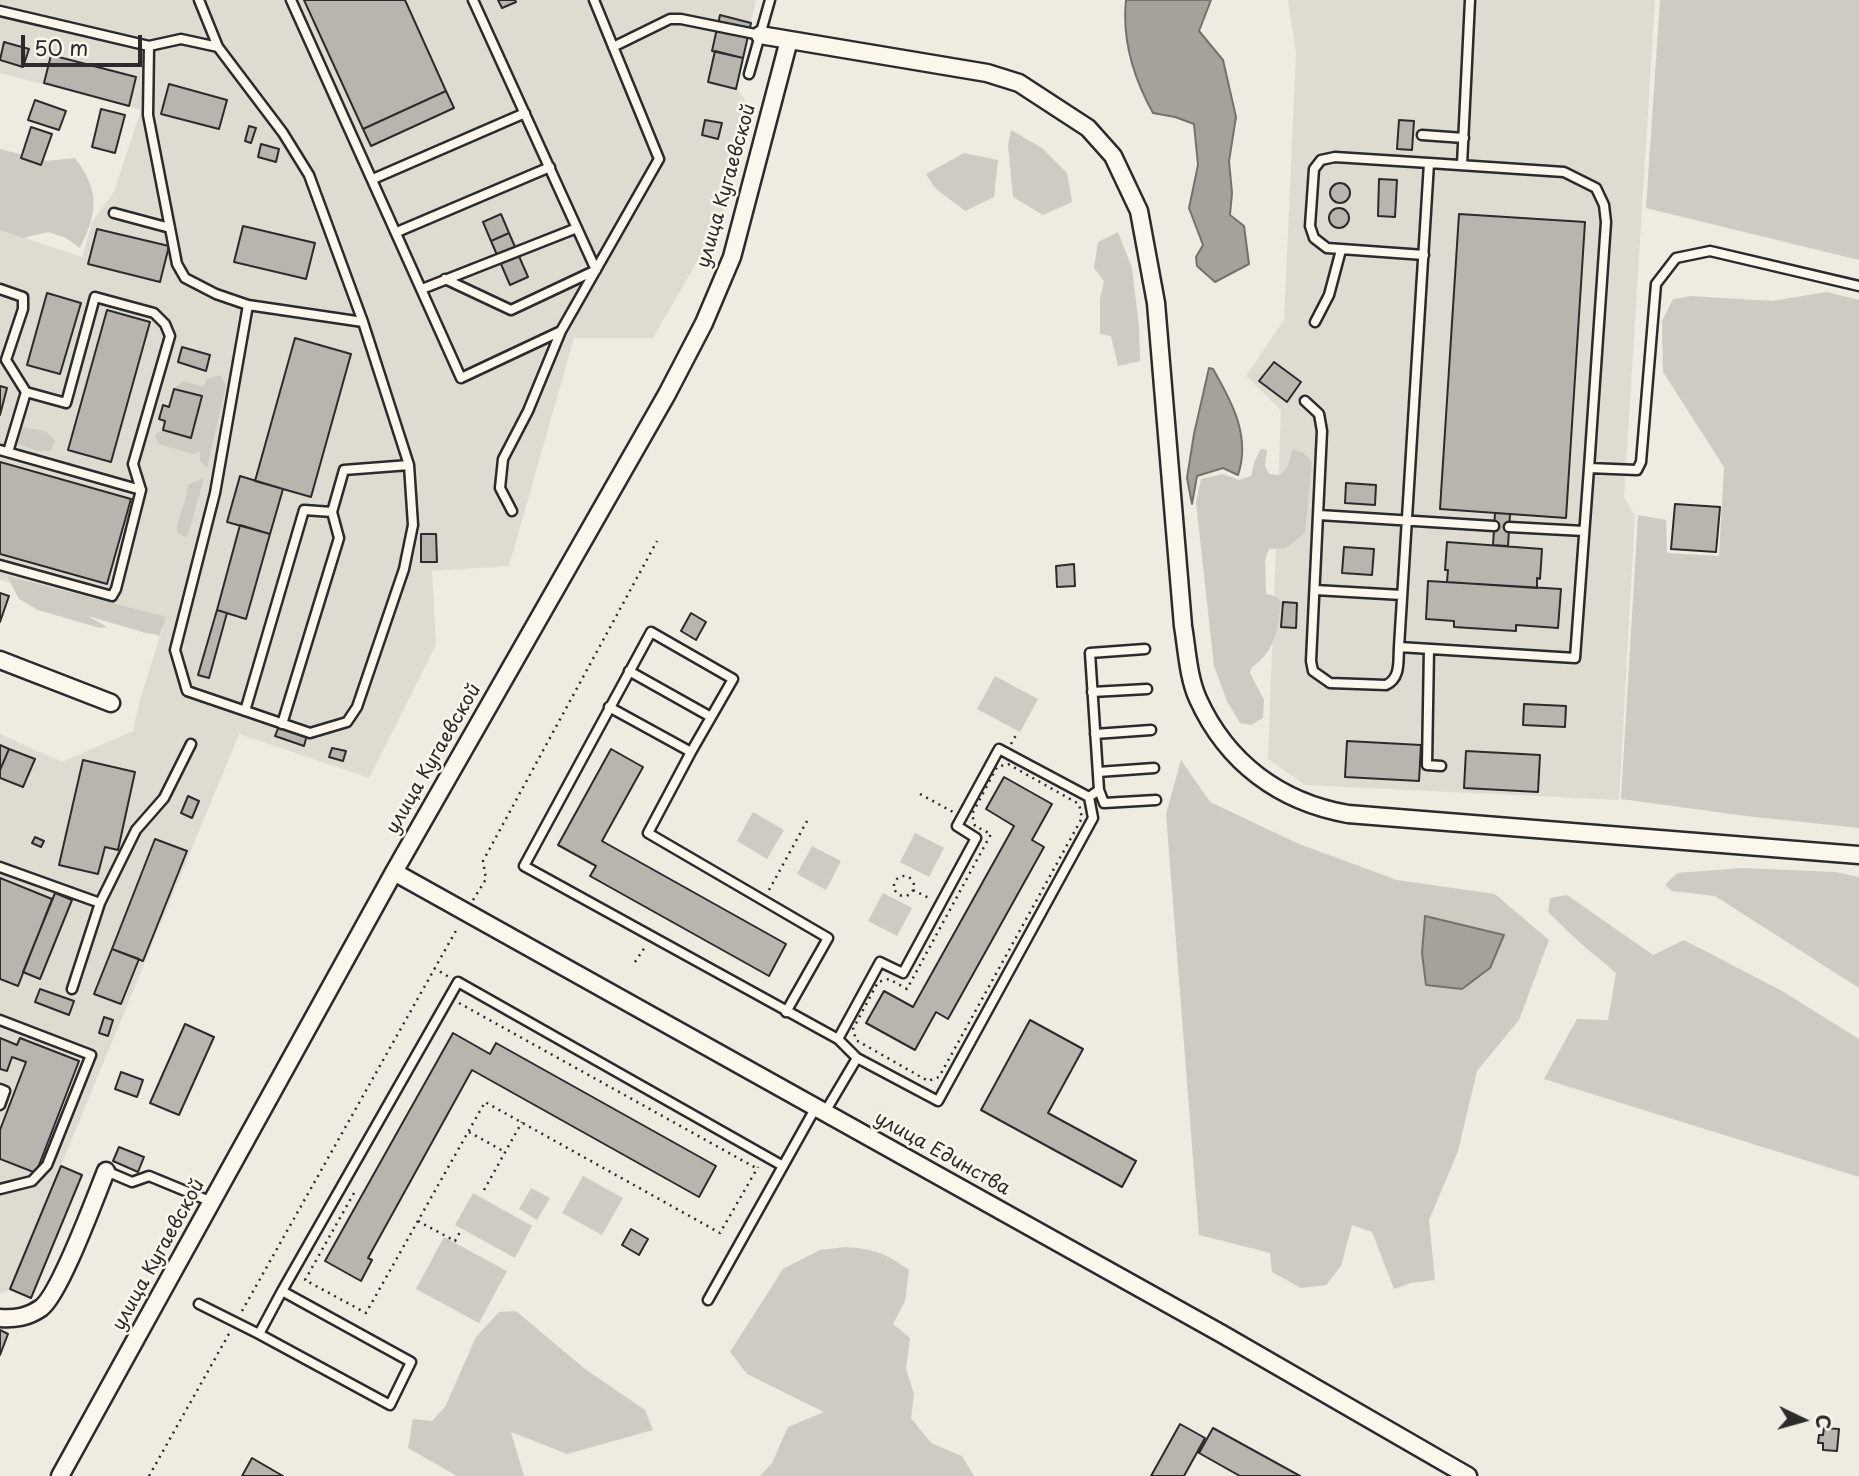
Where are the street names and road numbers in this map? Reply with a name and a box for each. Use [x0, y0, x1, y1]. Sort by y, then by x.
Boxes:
street label: улица Кугаевской [693, 101, 761, 271]
street label: улица Кугаевской [382, 680, 486, 838]
street label: улица Единства [870, 1107, 1014, 1201]
street label: улица Кугаевской [108, 1175, 210, 1335]

